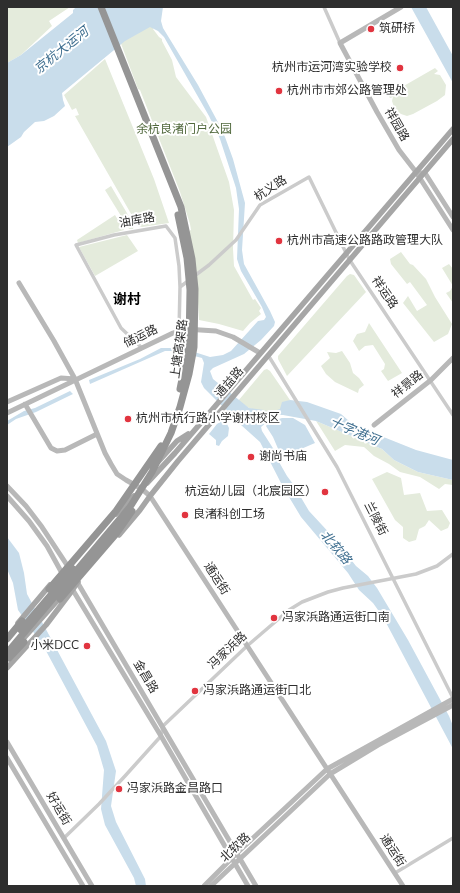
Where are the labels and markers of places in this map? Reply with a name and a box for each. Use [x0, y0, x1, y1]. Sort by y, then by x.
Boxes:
place label: 筑研桥 [379, 22, 415, 36]
marker: 筑研桥 [366, 24, 376, 34]
place label: 杭州市运河湾实验学校 [272, 61, 392, 75]
marker: 杭州市运河湾实验学校 [395, 63, 405, 73]
place label: 杭州市市郊公路管理处 [287, 84, 407, 98]
marker: 杭州市市郊公路管理处 [274, 86, 284, 96]
place label: 杭州市高速公路路政管理大队 [287, 234, 443, 248]
marker: 杭州市高速公路路政管理大队 [274, 236, 284, 246]
place label: 杭州市杭行路小学谢村校区 [136, 412, 280, 426]
marker: 杭州市杭行路小学谢村校区 [123, 414, 133, 424]
place label: 谢尚书庙 [259, 450, 307, 464]
marker: 谢尚书庙 [246, 452, 256, 462]
place label: 杭运幼儿园（北宸园区） [185, 485, 317, 499]
marker: 杭运幼儿园（北宸园区） [320, 487, 330, 497]
place label: 良渚科创工场 [193, 508, 265, 522]
marker: 良渚科创工场 [180, 510, 190, 520]
place label: 冯家浜路通运街口南 [282, 611, 390, 625]
marker: 冯家浜路通运街口南 [269, 613, 279, 623]
place label: 小米DCC [30, 639, 79, 653]
marker: 小米DCC [82, 641, 92, 651]
place label: 冯家浜路通运街口北 [203, 684, 311, 698]
marker: 冯家浜路通运街口北 [190, 686, 200, 696]
place label: 冯家浜路金昌路口 [127, 782, 223, 796]
marker: 冯家浜路金昌路口 [114, 784, 124, 794]

